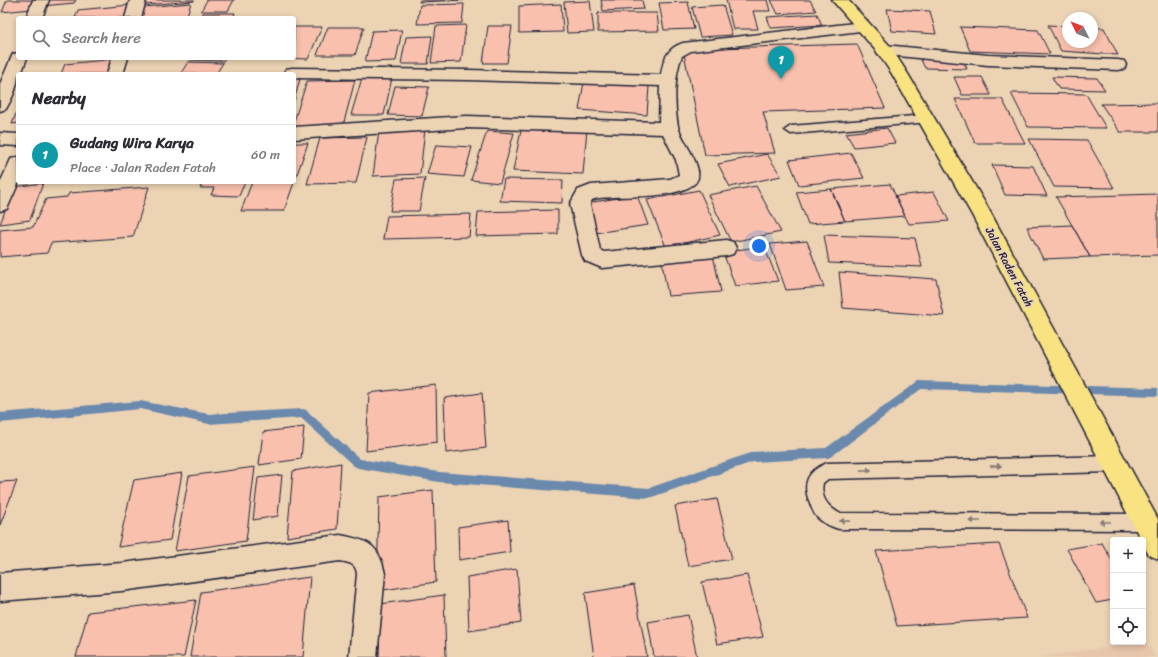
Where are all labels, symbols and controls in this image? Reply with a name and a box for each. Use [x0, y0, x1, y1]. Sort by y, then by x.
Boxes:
north arrow [1062, 12, 1098, 48]
search box [16, 16, 296, 60]
text: Search here [62, 25, 141, 51]
icon: search [30, 27, 52, 49]
pin: 1 [768, 46, 794, 79]
text: Nearby [32, 83, 86, 113]
text: Gudang Wira Karya [70, 130, 194, 156]
text: 1 [42, 143, 48, 166]
text: 60 m [251, 143, 280, 166]
text: Place · Jalan Raden Fatah [70, 156, 216, 179]
street label: Jalan Raden Fatah [979, 223, 1038, 311]
your location [749, 236, 769, 256]
one-way arrow [990, 463, 1002, 470]
one-way arrow [860, 466, 872, 473]
one-way arrow [838, 518, 851, 524]
one-way arrow [968, 518, 981, 524]
one-way arrow [1098, 519, 1111, 525]
map controls [1110, 537, 1146, 645]
button: + [1110, 537, 1146, 573]
button: − [1110, 573, 1146, 609]
button: locate [1110, 609, 1146, 645]

